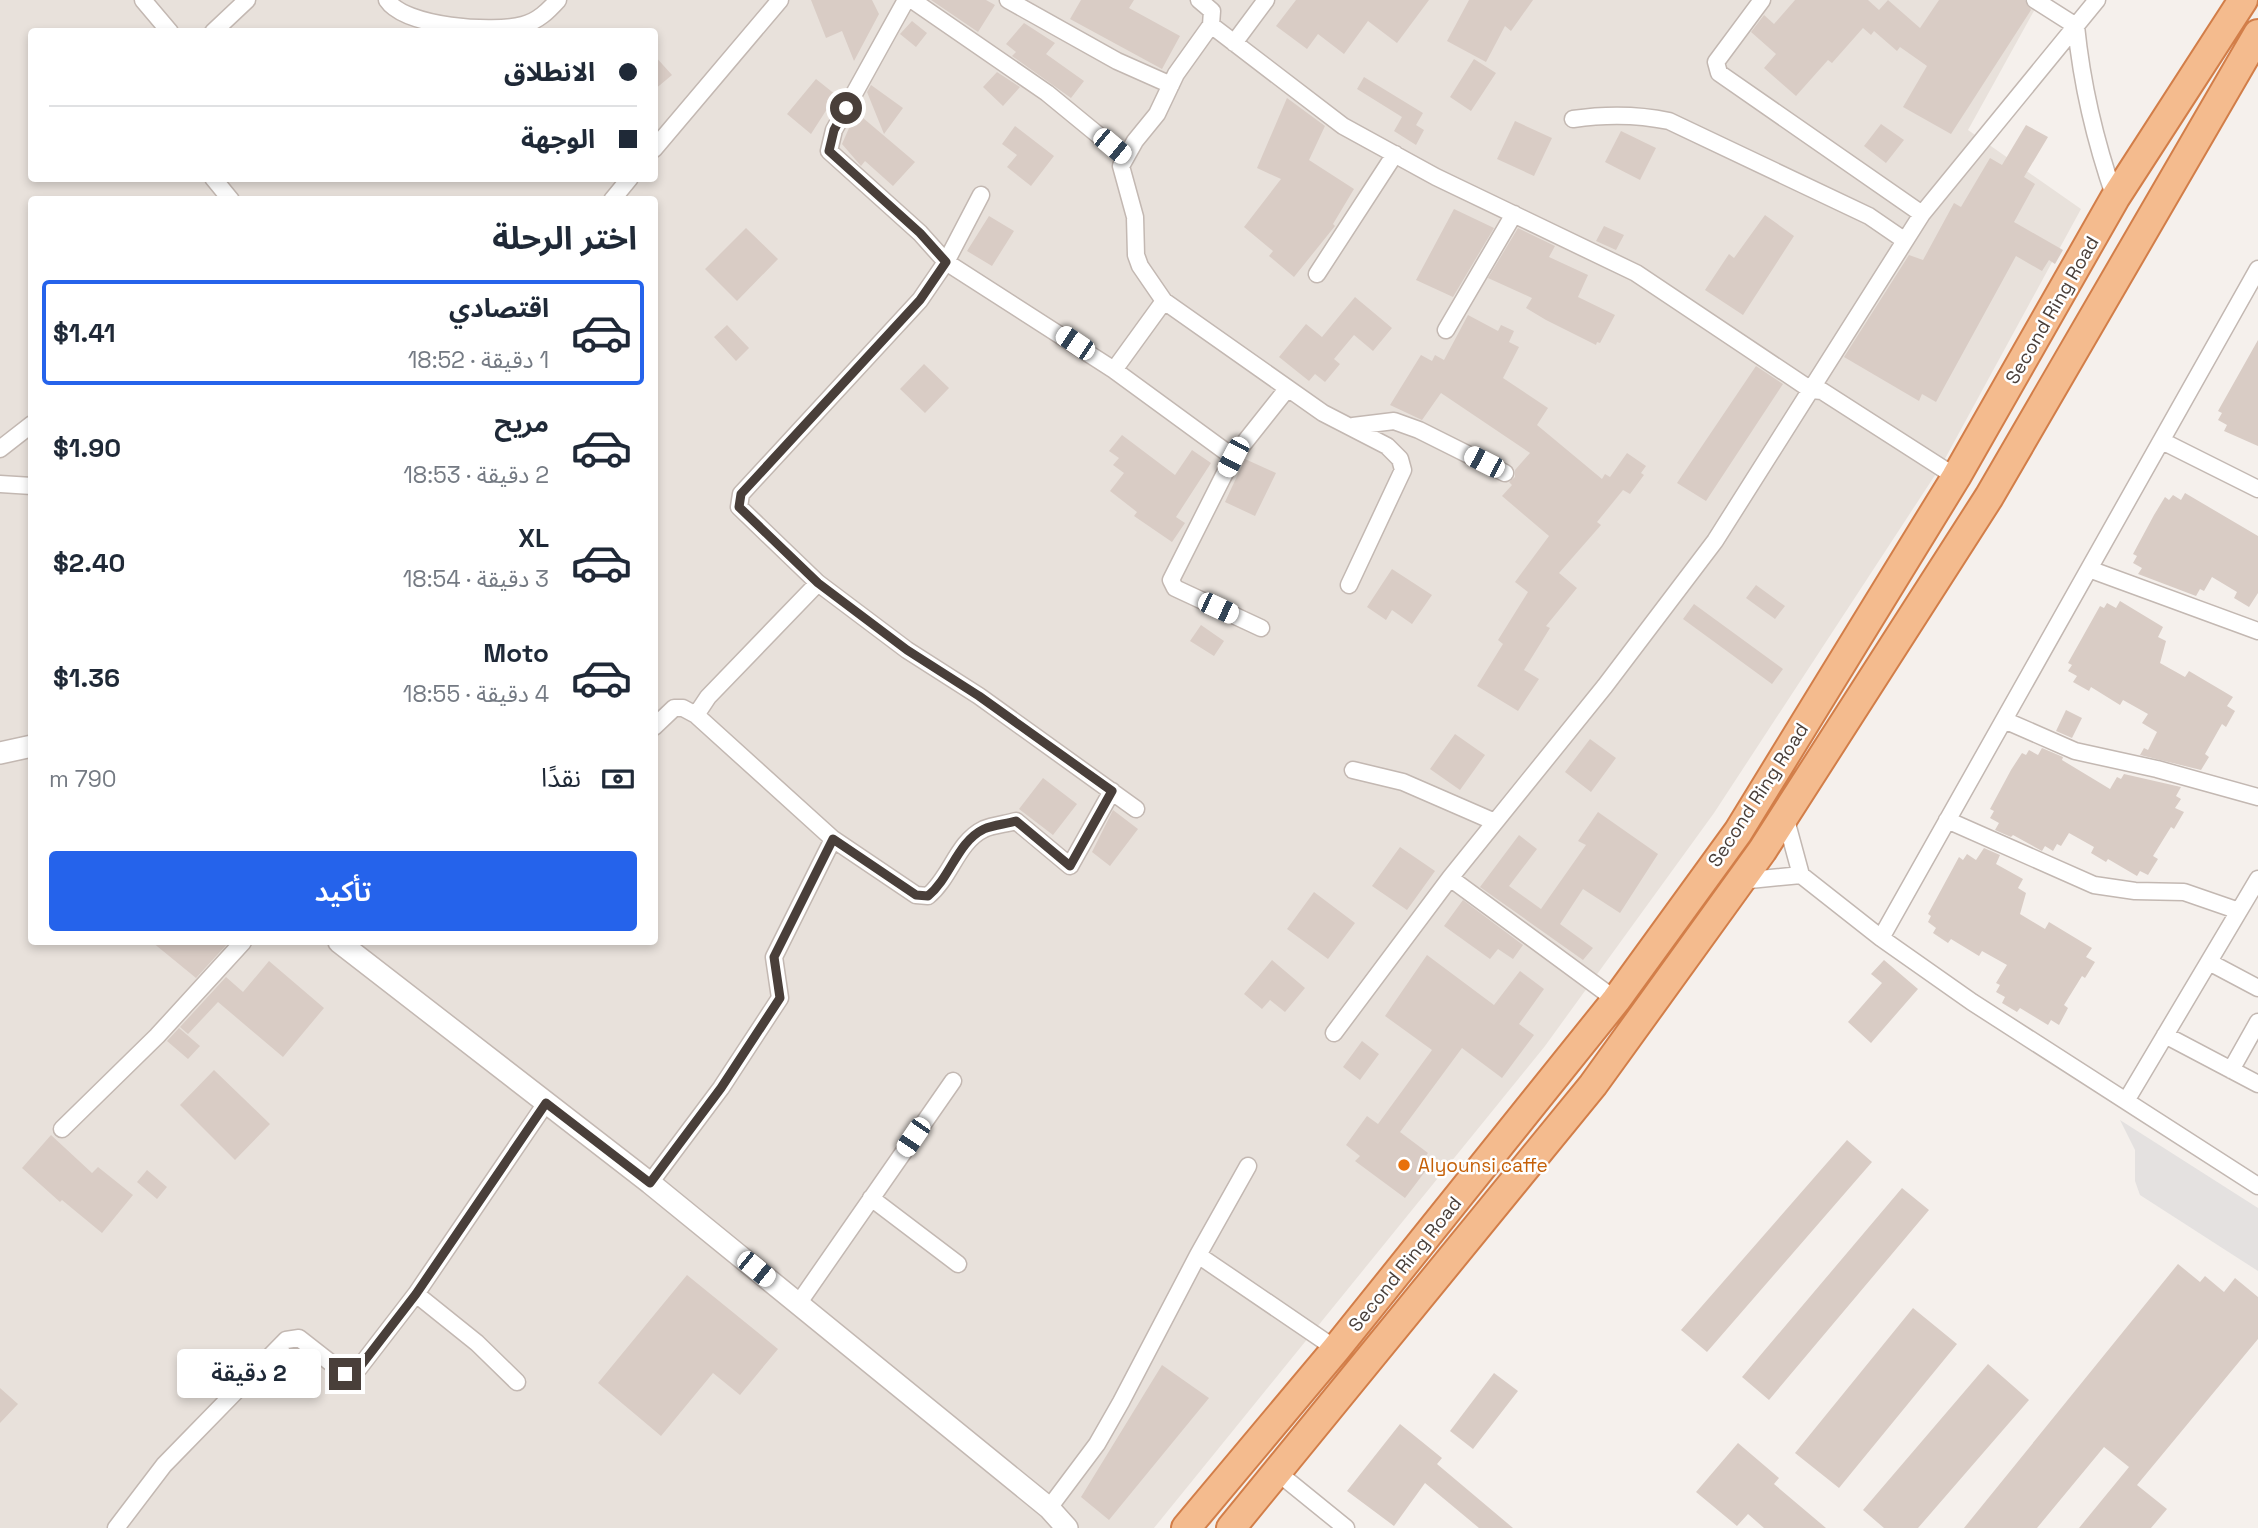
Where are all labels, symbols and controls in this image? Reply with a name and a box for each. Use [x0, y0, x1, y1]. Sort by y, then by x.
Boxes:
text: الانطلاق [504, 55, 595, 89]
route start [830, 92, 862, 124]
text: الوجهة [521, 122, 595, 156]
car [1090, 124, 1135, 168]
text: اختر الرحلة [492, 218, 637, 258]
street label: Second Ring Road [1999, 232, 2105, 388]
text: اقتصادي [449, 291, 549, 325]
icon: car [570, 301, 633, 364]
text: $1.41 [53, 316, 116, 350]
car [1052, 323, 1099, 363]
text: 1 دقيقة · 18:52 [408, 345, 549, 375]
text: مريح [494, 406, 549, 440]
icon: car [570, 416, 633, 479]
text: $1.90 [53, 431, 121, 465]
car [1214, 434, 1253, 480]
car [1461, 443, 1508, 481]
text: 2 دقيقة · 18:53 [403, 460, 549, 490]
text: XL [518, 521, 549, 555]
icon: car [570, 531, 633, 594]
text: $2.40 [53, 546, 125, 580]
text: 3 دقيقة · 18:54 [403, 564, 549, 594]
car [1195, 590, 1242, 626]
text: Moto [483, 636, 549, 670]
icon: car [570, 646, 633, 709]
text: $1.36 [53, 661, 120, 695]
text: 4 دقيقة · 18:55 [403, 679, 549, 709]
street label: Second Ring Road [1702, 718, 1814, 872]
icon: cash [599, 760, 637, 798]
text: نقدًا [541, 761, 581, 795]
text: 790 m [49, 764, 116, 794]
button: تأكيد [49, 851, 637, 931]
car [893, 1114, 934, 1160]
place label: Alyounsi caffe [1418, 1153, 1548, 1178]
marker: Alyounsi caffe [1396, 1157, 1412, 1173]
street label: Second Ring Road [1343, 1191, 1467, 1337]
car [734, 1248, 779, 1290]
callout: 2 دقيقة [177, 1350, 320, 1398]
text: 2 دقيقة [211, 1358, 287, 1388]
route end [329, 1358, 361, 1390]

